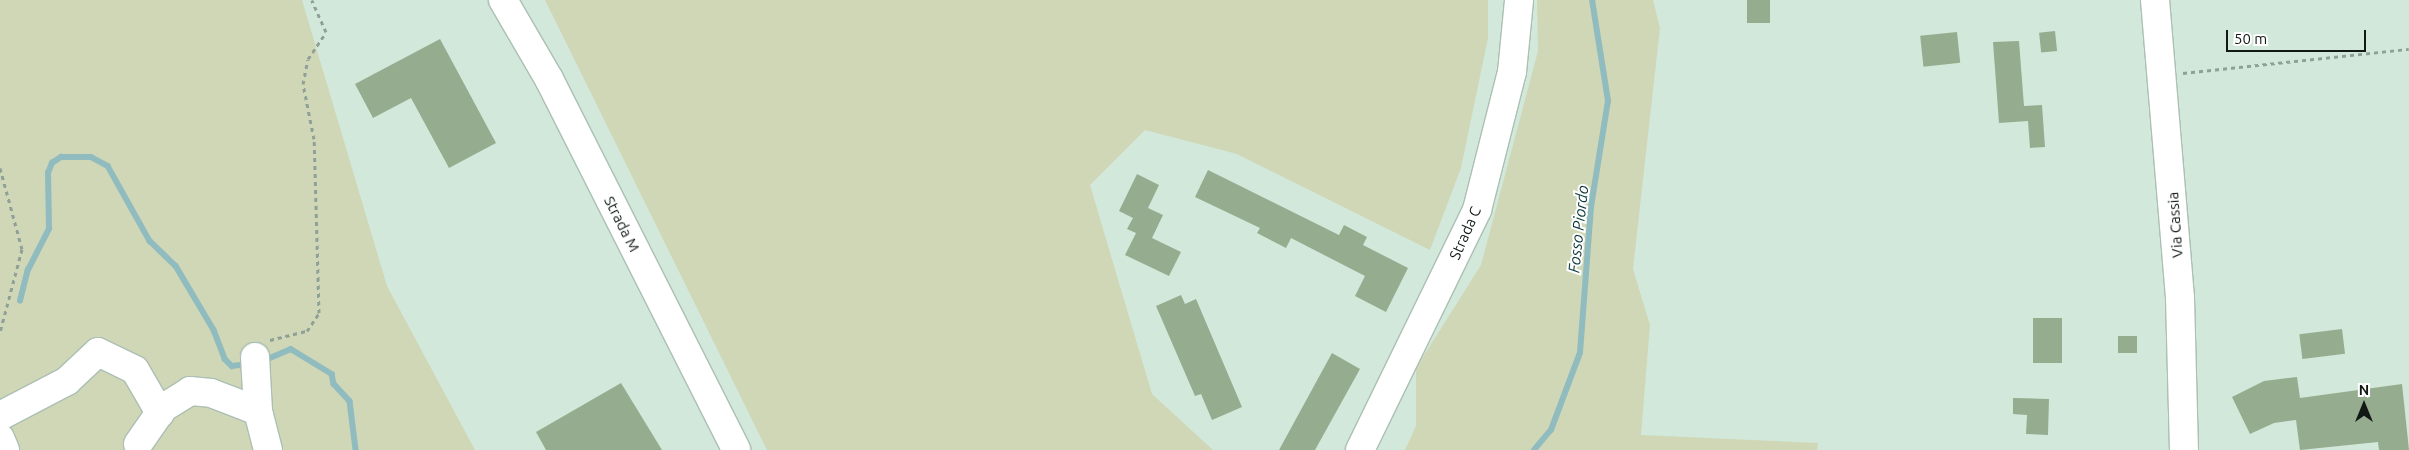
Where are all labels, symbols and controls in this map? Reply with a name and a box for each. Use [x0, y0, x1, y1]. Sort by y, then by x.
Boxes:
scale bar [2229, 20, 2369, 52]
text: 50 m [2234, 30, 2267, 47]
water label: Fosso Piordo [1564, 184, 1592, 274]
street label: Via Cassia [2164, 191, 2186, 259]
street label: Strada M [600, 193, 644, 255]
street label: Strada C [1445, 204, 1485, 262]
north arrow [2339, 380, 2389, 430]
text: N [2359, 382, 2369, 398]

